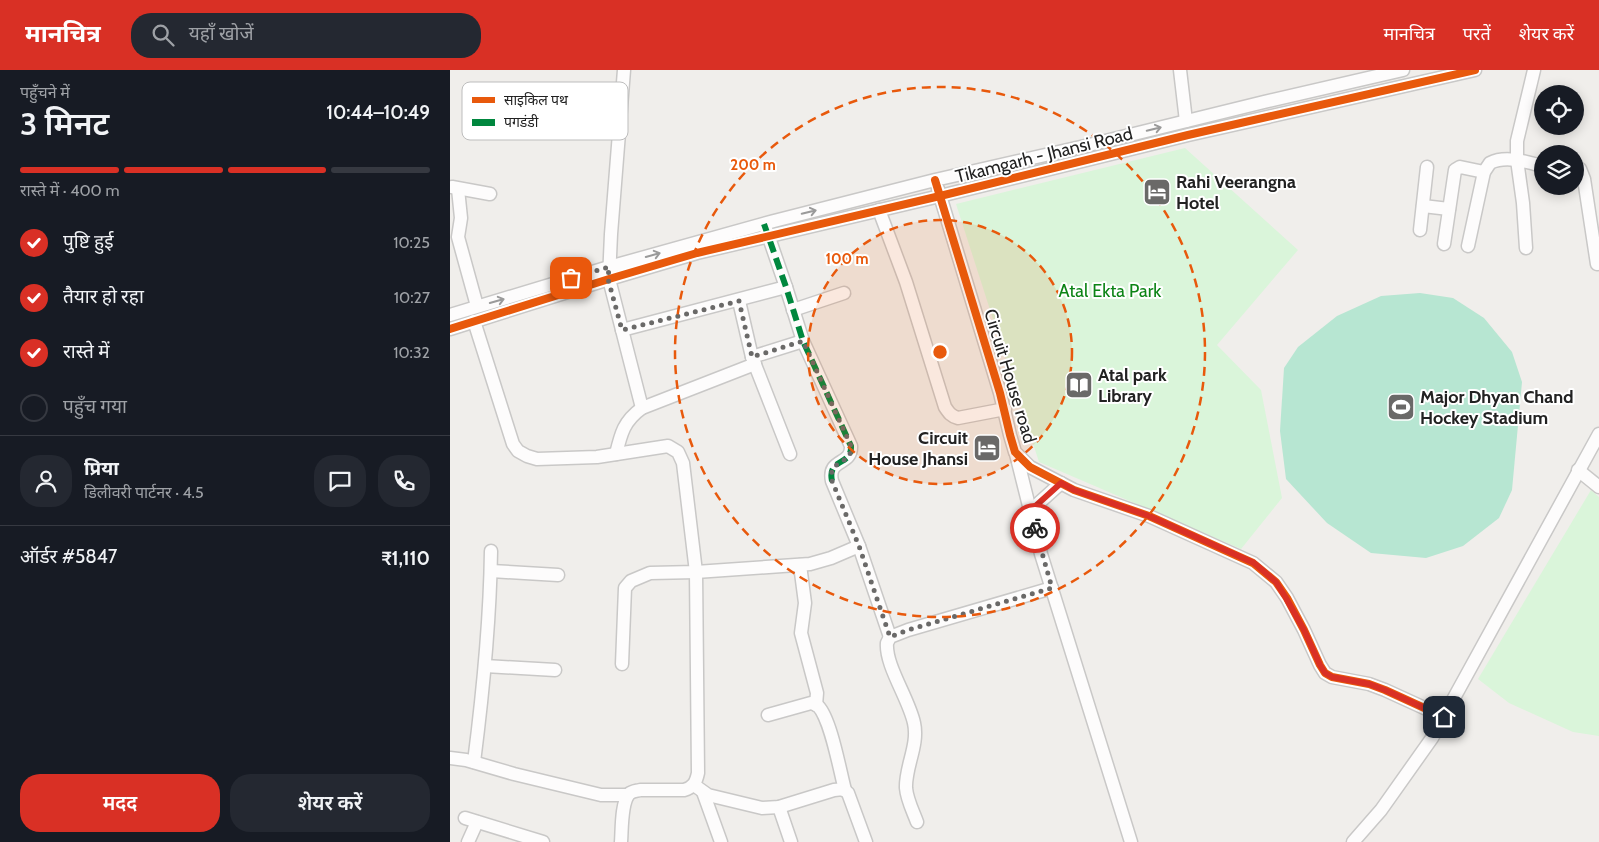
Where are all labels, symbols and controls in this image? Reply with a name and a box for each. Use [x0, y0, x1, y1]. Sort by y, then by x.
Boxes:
search box [131, 13, 481, 58]
text: मानचित्र [25, 19, 101, 48]
icon: search [149, 21, 177, 49]
text: यहाँ खोजें [189, 22, 254, 45]
text: मानचित्र [1383, 23, 1435, 45]
text: परतें [1463, 23, 1491, 45]
text: शेयर करें [1519, 23, 1574, 45]
legend [462, 82, 628, 140]
text: पहुँचने में [20, 83, 70, 102]
map controls [1534, 85, 1584, 195]
button: locate [1534, 85, 1584, 135]
text: साइकिल पथ [504, 91, 569, 109]
text: 10:44–10:49 [326, 101, 430, 124]
text: 3 मिनट [20, 104, 109, 143]
text: पगडंडी [504, 113, 539, 131]
street label: Tikamgarh - Jhansi Road [953, 122, 1135, 188]
one-way arrow [1146, 124, 1162, 133]
button: layers [1534, 145, 1584, 195]
text: 200 m [730, 156, 776, 174]
place label: Rahi Veerangna Hotel [1176, 171, 1296, 214]
hotel icon: Rahi Veerangna Hotel [1142, 177, 1172, 207]
text: रास्ते में · 400 m [20, 181, 119, 200]
one-way arrow [801, 207, 817, 217]
icon: check [20, 229, 48, 257]
text: पुष्टि हुई [63, 230, 114, 253]
text: 10:25 [393, 233, 430, 252]
one-way arrow [644, 250, 660, 260]
text: 100 m [825, 250, 869, 268]
pin [550, 257, 592, 299]
icon: bag [557, 264, 585, 292]
park label: Atal Ekta Park [1059, 280, 1162, 302]
icon: check [20, 284, 48, 312]
text: तैयार हो रहा [63, 285, 144, 308]
text: 10:27 [394, 288, 430, 307]
one-way arrow [488, 295, 504, 305]
street label: Circuit House road [979, 306, 1041, 446]
icon: check [20, 339, 48, 367]
text: रास्ते में [63, 340, 110, 363]
text: 10:32 [393, 343, 430, 362]
centre of rings [931, 343, 949, 361]
place label: Atal park Library [1098, 364, 1167, 407]
library icon: Atal park Library [1064, 370, 1094, 400]
place label: Major Dhyan Chand Hockey Stadium [1420, 386, 1573, 429]
sports icon: Major Dhyan Chand Hockey Stadium [1386, 392, 1416, 422]
text: पहुँच गया [63, 395, 127, 418]
place label: Circuit House Jhansi [868, 427, 968, 470]
hotel icon: Circuit House Jhansi [972, 433, 1002, 463]
button: person [20, 455, 72, 507]
button: chat [314, 455, 366, 507]
button: phone [378, 455, 430, 507]
text: प्रिया [84, 457, 119, 480]
text: डिलीवरी पार्टनर · 4.5 [84, 483, 204, 502]
courier [1010, 503, 1060, 553]
icon: bike [1021, 514, 1049, 542]
text: ऑर्डर #5847 [20, 545, 117, 568]
text: ₹1,110 [381, 547, 430, 570]
pin [1423, 696, 1465, 738]
icon: home [1430, 703, 1458, 731]
button: मदद [20, 774, 220, 832]
button: शेयर करें [230, 774, 430, 832]

